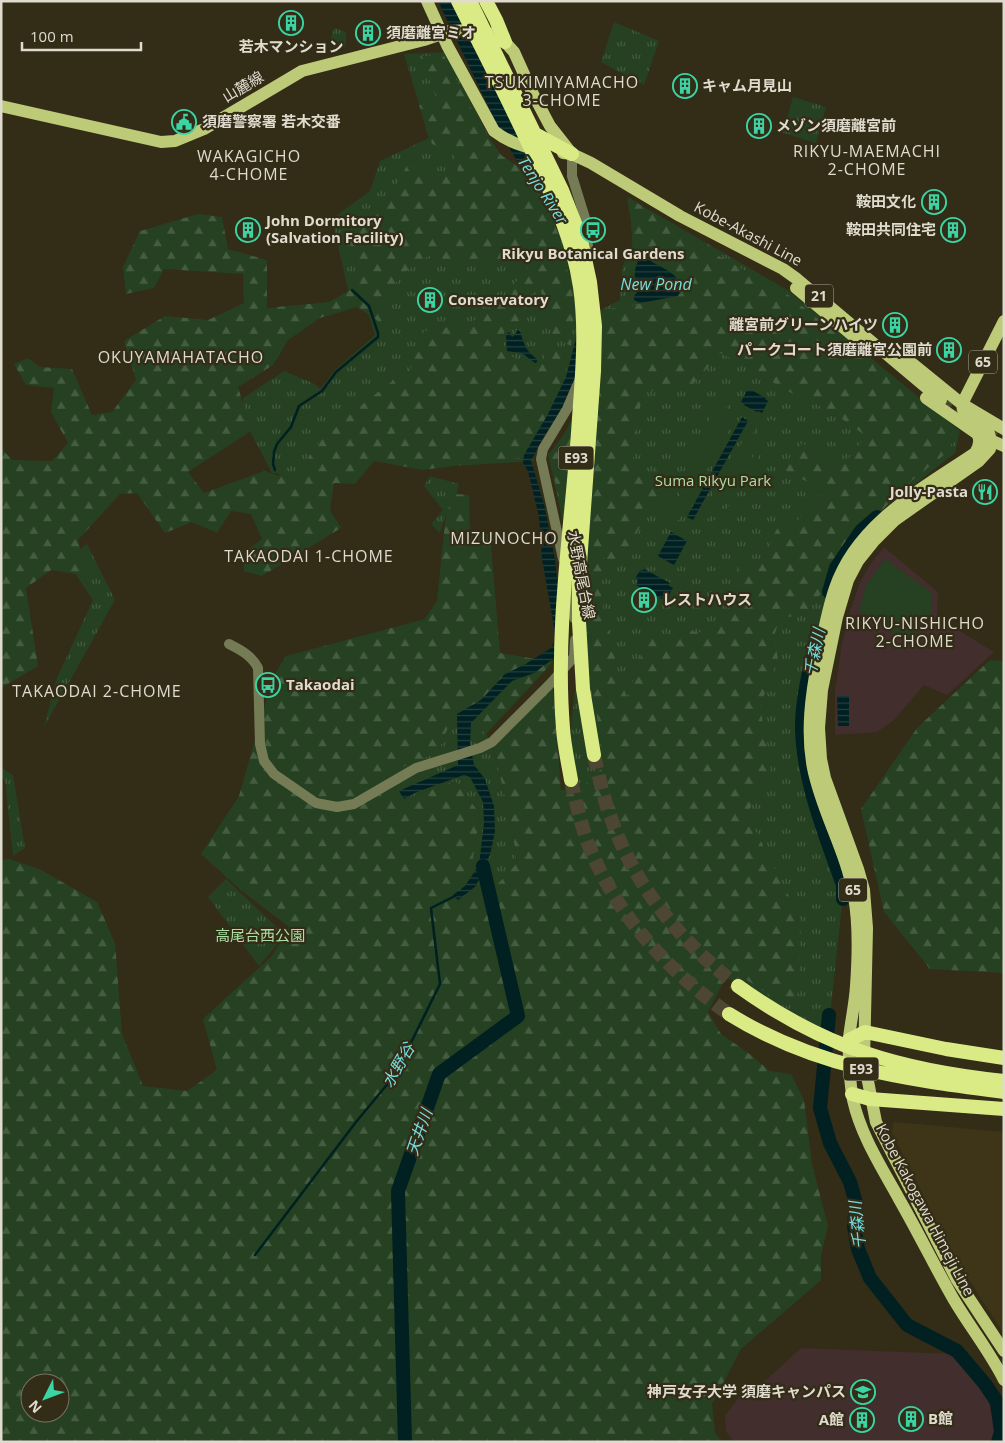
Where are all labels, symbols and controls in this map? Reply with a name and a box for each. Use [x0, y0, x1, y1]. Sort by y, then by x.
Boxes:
building icon: 若木マンション [278, 10, 304, 36]
scale bar [22, 20, 141, 52]
building icon: 須磨離宮ミオ [355, 20, 381, 46]
place label: 須磨離宮ミオ [386, 22, 476, 42]
text: 100 m [30, 26, 74, 46]
place label: 若木マンション [238, 36, 344, 56]
street label: 山麓線 [218, 66, 267, 106]
district label: TSUKIMIYAMACHO 3-CHOME [485, 71, 639, 111]
building icon: キャム月見山 [672, 73, 698, 99]
place label: キャム月見山 [702, 75, 792, 95]
public building icon: 須磨警察署 若木交番 [171, 109, 197, 135]
place label: 須磨警察署 若木交番 [202, 111, 341, 131]
building icon: メゾン須磨離宮前 [746, 113, 772, 139]
place label: メゾン須磨離宮前 [776, 115, 896, 135]
district label: RIKYU-MAEMACHI 2-CHOME [793, 140, 941, 180]
district label: WAKAGICHO 4-CHOME [197, 145, 301, 185]
water label: Tenjo River [513, 152, 574, 229]
building icon: 鞍田文化 [921, 189, 947, 215]
place label: 鞍田文化 [856, 191, 916, 211]
street label: Kobe-Akashi Line [691, 196, 806, 270]
place label: John Dormitory (Salvation Facility) [264, 210, 404, 247]
building icon: John Dormitory (Salvation Facility) [235, 217, 261, 243]
bus stop icon: Rikyu Botanical Gardens [580, 217, 606, 243]
building icon: 鞍田共同住宅 [940, 217, 966, 243]
place label: 鞍田共同住宅 [846, 219, 936, 239]
place label: Rikyu Botanical Gardens [501, 243, 685, 263]
water label: New Pond [620, 273, 692, 295]
road number: 21 [805, 284, 833, 308]
building icon: Conservatory [417, 287, 443, 313]
place label: Conservatory [448, 289, 549, 309]
building icon: 離宮前グリーンハイツ [882, 312, 908, 338]
place label: 離宮前グリーンハイツ [729, 314, 878, 334]
building icon: パークコート須磨離宮公園前 [936, 337, 962, 363]
place label: パークコート須磨離宮公園前 [737, 339, 932, 359]
district label: OKUYAMAHATACHO [98, 346, 264, 368]
road number: 65 [969, 351, 997, 374]
road number: E93 [558, 446, 594, 469]
park label: Suma Rikyu Park [655, 470, 771, 490]
restaurant icon: Jolly-Pasta [972, 479, 998, 505]
place label: Jolly-Pasta [888, 481, 968, 501]
district label: MIZUNOCHO [450, 527, 558, 549]
street label: 水野高尾台線 [564, 529, 600, 621]
district label: TAKAODAI 1-CHOME [224, 545, 394, 567]
building icon: レストハウス [631, 587, 657, 613]
place label: レストハウス [662, 589, 752, 609]
district label: RIKYU-NISHICHO 2-CHOME [845, 612, 985, 652]
water label: 千森川 [798, 624, 830, 678]
bus stop icon: Takaodai [255, 672, 281, 698]
place label: Takaodai [286, 674, 355, 694]
district label: TAKAODAI 2-CHOME [12, 680, 182, 702]
road number: 65 [839, 878, 867, 902]
park label: 高尾台西公園 [215, 925, 305, 945]
water label: 水野谷 [376, 1037, 421, 1091]
road number: E93 [844, 1058, 878, 1080]
water label: 天井川 [401, 1104, 438, 1158]
street label: Kobe Kakogawa Himeji Line [872, 1120, 980, 1299]
water label: 千森川 [843, 1198, 870, 1250]
north arrow [20, 1373, 70, 1423]
school or university icon: 神戸女子大学 須磨キャンパス [850, 1379, 876, 1405]
place label: 神戸女子大学 須磨キャンパス [646, 1381, 846, 1401]
text: N [24, 1396, 46, 1418]
building icon: B館 [898, 1406, 924, 1432]
building icon: A館 [849, 1407, 875, 1433]
place label: B館 [928, 1408, 953, 1428]
place label: A館 [819, 1409, 844, 1429]

